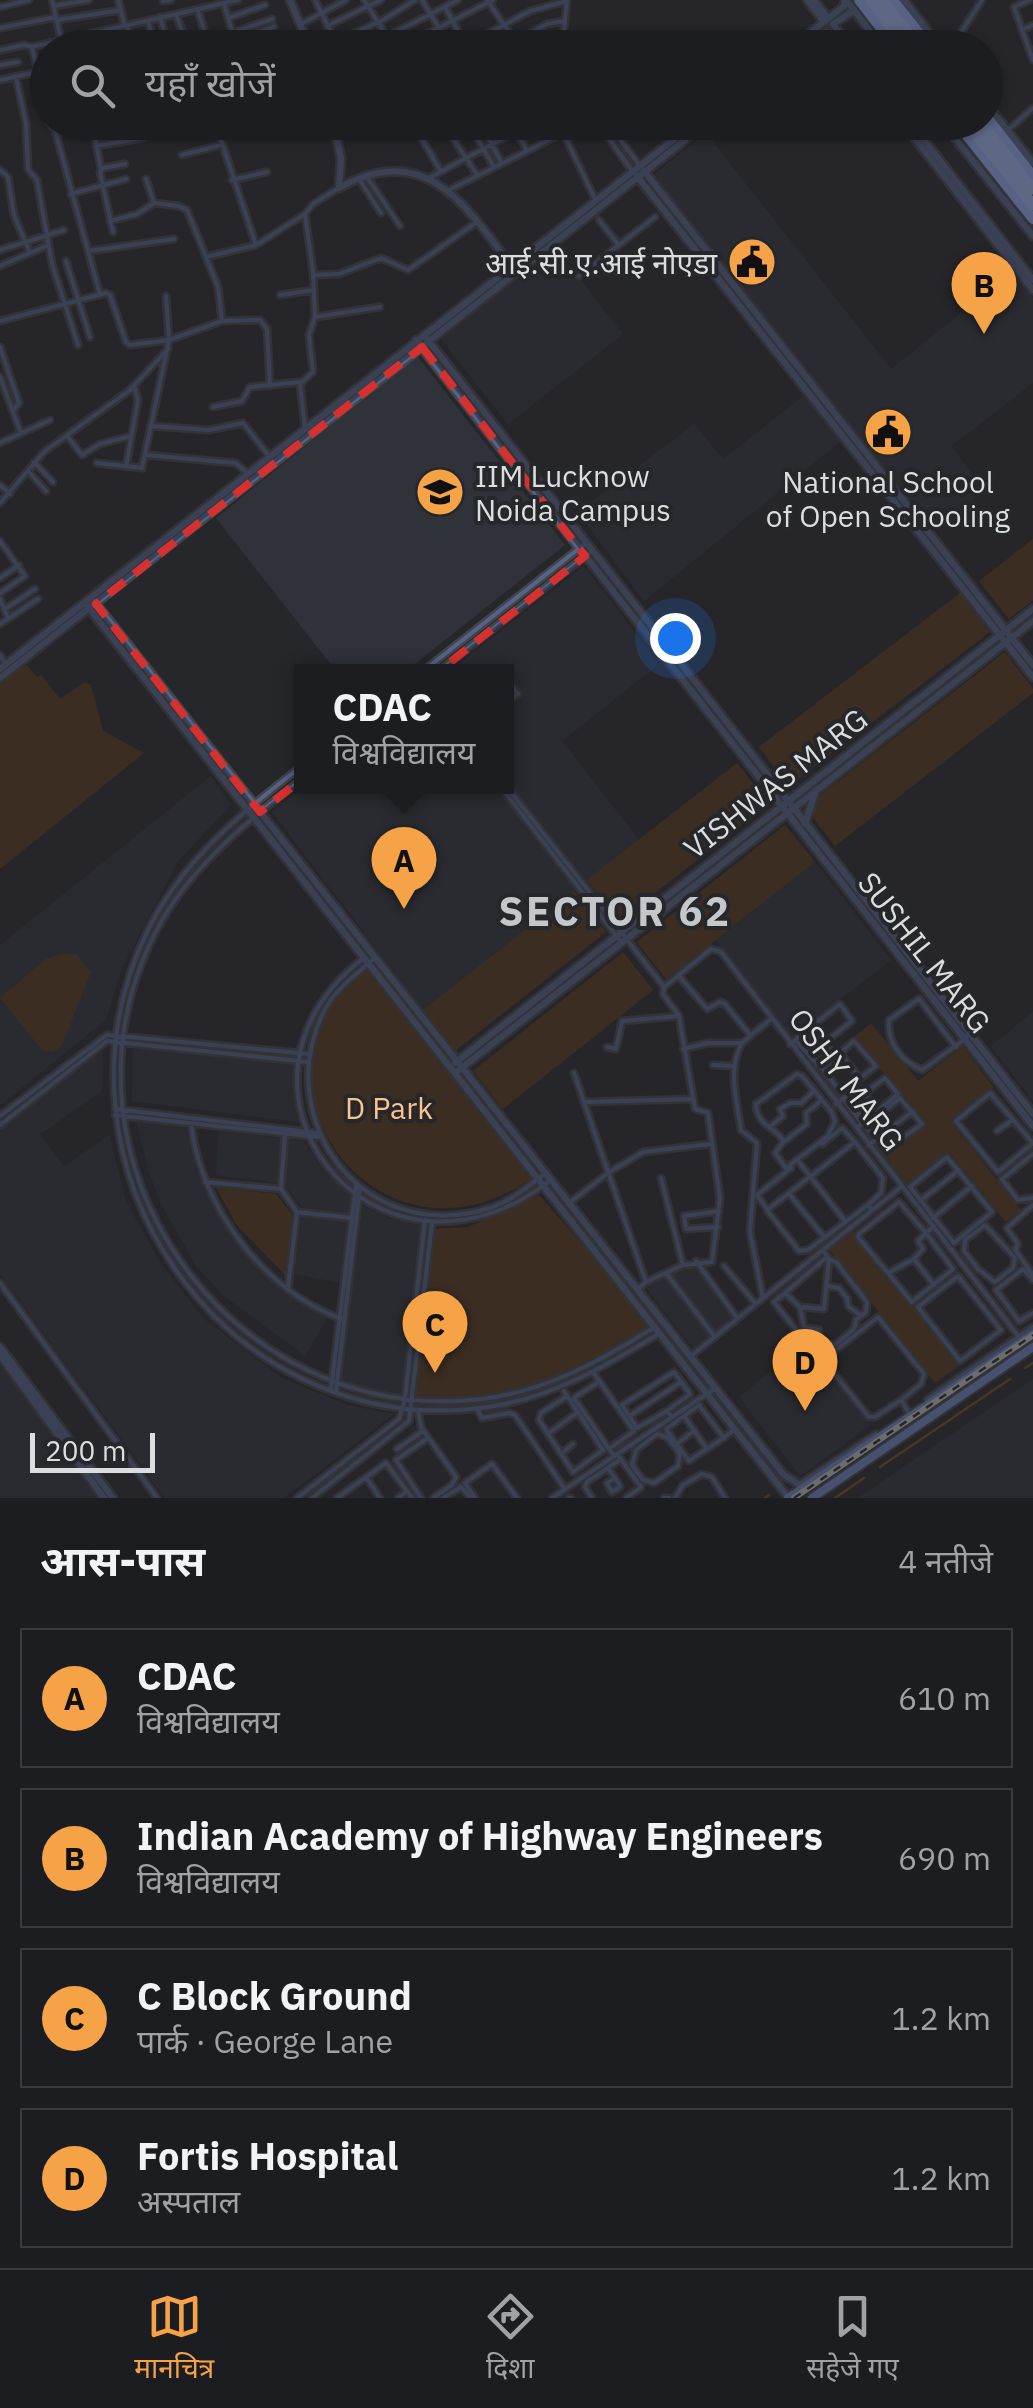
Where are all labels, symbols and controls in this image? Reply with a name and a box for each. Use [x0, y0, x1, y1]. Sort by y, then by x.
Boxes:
search box [30, 30, 1003, 140]
icon: search [65, 58, 120, 113]
text: यहाँ खोजें [145, 58, 275, 107]
public building icon: आई.सी.ए.आई नोएडा [726, 236, 778, 288]
place label: आई.सी.ए.आई नोएडा [485, 243, 718, 282]
pin: B [952, 252, 1016, 334]
public building icon: National School of Open Schooling [862, 406, 914, 458]
place label: IIM Lucknow Noida Campus [475, 456, 671, 529]
place label: National School of Open Schooling [766, 462, 1010, 535]
school or university icon: IIM Lucknow Noida Campus [414, 466, 466, 518]
your location [650, 613, 701, 664]
popup [294, 664, 514, 794]
text: CDAC [333, 682, 432, 731]
street label: VISHWAS MARG [675, 699, 875, 867]
text: विश्वविद्यालय [333, 731, 475, 773]
pin: A [372, 826, 436, 909]
street label: SUSHIL MARG [850, 864, 1000, 1040]
district label: SECTOR 62 [498, 885, 732, 937]
street label: OSHY MARG [781, 1000, 913, 1158]
park label: D Park [345, 1088, 433, 1127]
pin: C [402, 1290, 468, 1373]
pin: D [772, 1328, 838, 1411]
scale bar [30, 1428, 155, 1472]
text: 200 m [45, 1432, 126, 1469]
text: आस-पास [40, 1533, 205, 1588]
text: 4 नतीजे [898, 1540, 993, 1582]
text: CDAC [137, 1651, 236, 1700]
text: A [64, 1677, 85, 1719]
text: 610 m [898, 1677, 991, 1719]
text: विश्वविद्यालय [137, 1700, 280, 1742]
text: Indian Academy of Highway Engineers [137, 1811, 823, 1860]
text: B [64, 1837, 85, 1879]
text: 690 m [898, 1837, 991, 1879]
text: विश्वविद्यालय [137, 1860, 280, 1902]
text: C Block Ground [137, 1971, 412, 2020]
text: C [64, 1997, 85, 2039]
text: 1.2 km [892, 1997, 991, 2039]
text: पार्क · George Lane [137, 2020, 393, 2062]
text: Fortis Hospital [137, 2131, 398, 2180]
text: D [63, 2157, 86, 2199]
text: 1.2 km [892, 2157, 991, 2199]
text: अस्पताल [137, 2180, 240, 2222]
tab: मानचित्र [134, 2289, 214, 2389]
tab: दिशा [483, 2289, 538, 2389]
tab: सहेजे गए [806, 2289, 899, 2389]

